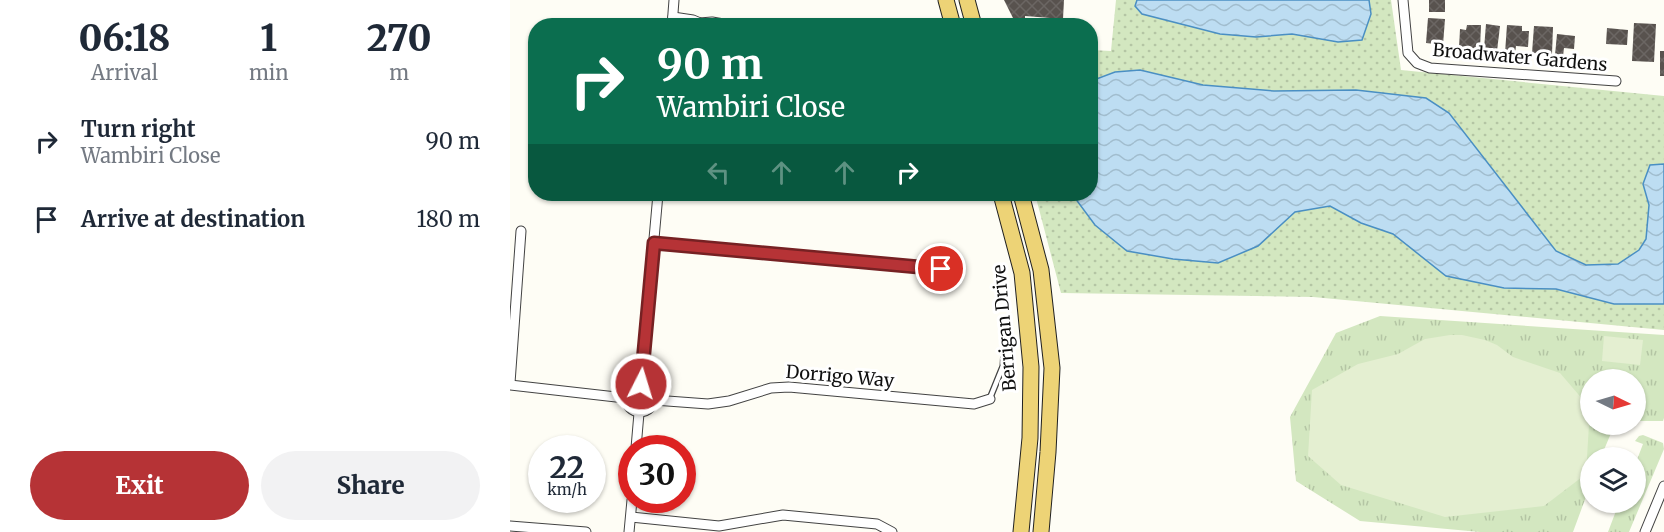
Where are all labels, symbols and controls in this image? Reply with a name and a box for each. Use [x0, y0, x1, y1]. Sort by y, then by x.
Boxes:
text: 06:18 [78, 16, 170, 61]
text: 1 [260, 16, 277, 61]
text: 270 [367, 16, 432, 61]
text: 90 m [657, 38, 763, 90]
street label: Broadwater Gardens [1432, 38, 1609, 76]
icon: right [558, 42, 636, 120]
text: Arrival [91, 60, 158, 85]
text: min [249, 60, 288, 85]
text: m [389, 60, 409, 85]
text: Wambiri Close [657, 90, 845, 124]
text: Turn right [81, 115, 195, 143]
icon: right [30, 125, 63, 158]
text: 90 m [425, 127, 480, 155]
text: Wambiri Close [81, 143, 220, 168]
icon: left [702, 156, 735, 189]
icon: ahead [765, 156, 798, 189]
icon: ahead [828, 156, 861, 189]
icon: right [891, 156, 924, 189]
icon: arrive [30, 203, 63, 236]
text: Arrive at destination [81, 205, 305, 233]
text: 180 m [416, 205, 480, 233]
pin [915, 243, 966, 294]
icon: arrive [924, 252, 957, 285]
street label: Berrigan Drive [987, 264, 1021, 392]
position arrow [609, 352, 673, 416]
street label: Dorrigo Way [785, 360, 896, 392]
north arrow [1580, 369, 1646, 435]
map controls [1580, 369, 1646, 513]
speed limit sign: 30 [618, 435, 696, 513]
button: layers [1580, 447, 1646, 513]
text: 22 [550, 448, 584, 486]
button: Exit [30, 451, 249, 520]
button: Share [261, 451, 480, 520]
text: km/h [547, 480, 587, 499]

